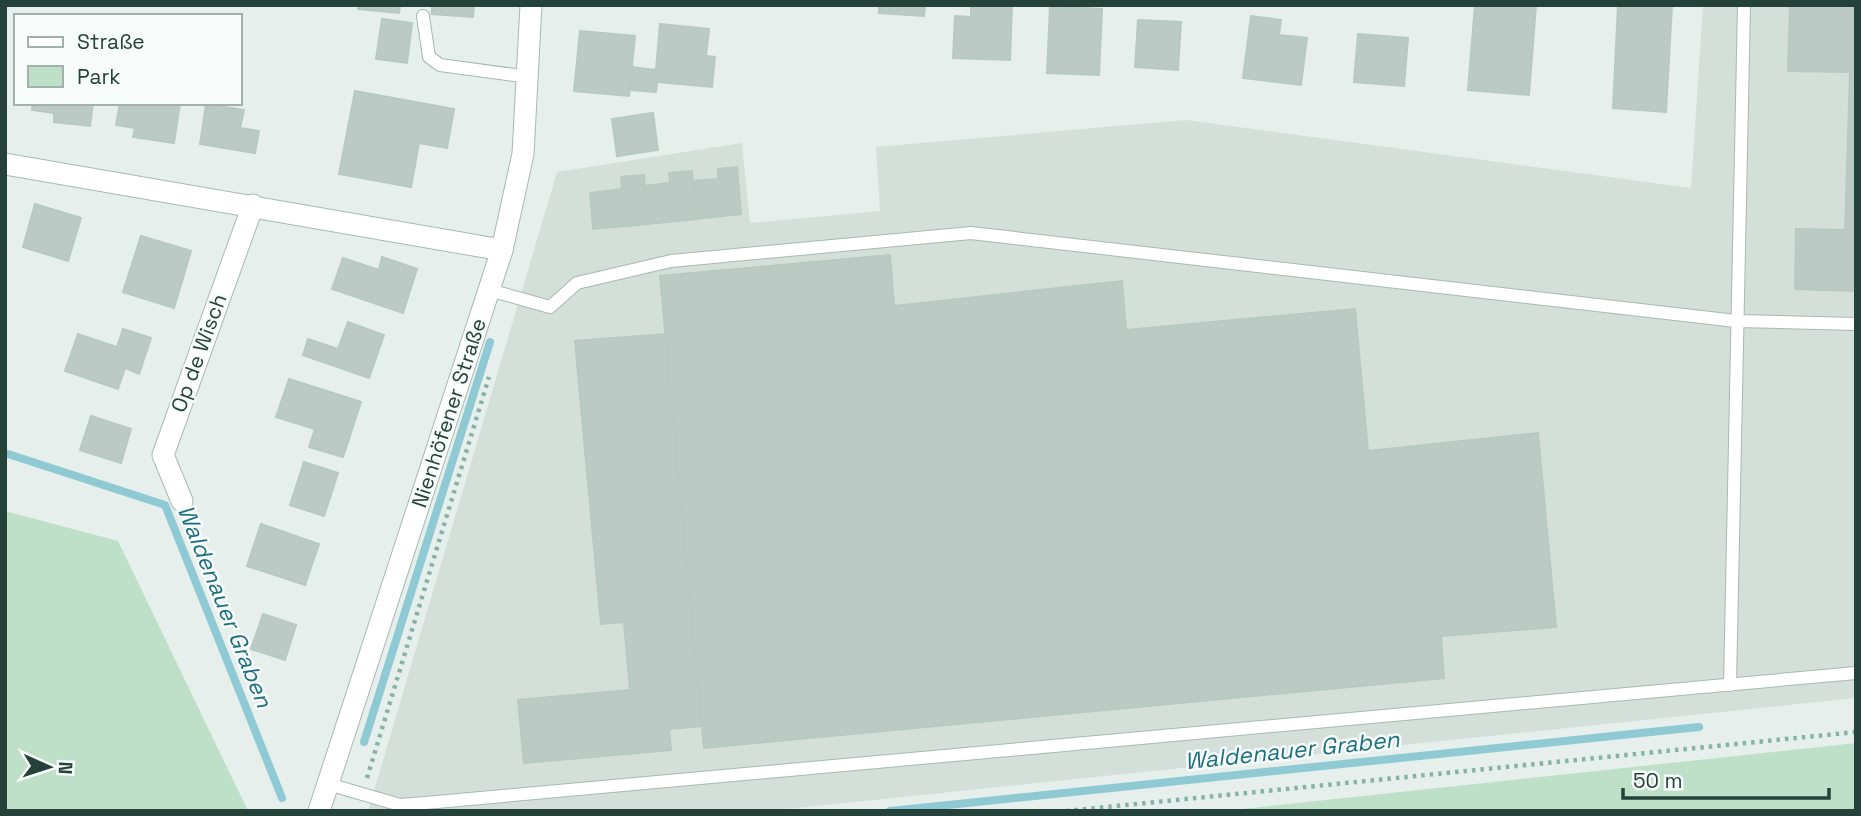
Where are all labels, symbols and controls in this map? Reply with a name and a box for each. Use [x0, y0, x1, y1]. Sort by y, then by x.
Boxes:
legend [14, 14, 242, 105]
text: Straße [77, 28, 145, 55]
text: Park [77, 63, 121, 90]
street label: Op de Wisch [165, 290, 232, 416]
street label: Nienhöfener Straße [405, 315, 492, 511]
water label: Waldenauer Graben [171, 500, 280, 712]
water label: Waldenauer Graben [1183, 724, 1402, 776]
north arrow [14, 732, 84, 802]
scale bar [1623, 756, 1829, 800]
text: N [53, 761, 78, 775]
text: 50 m [1633, 767, 1683, 794]

